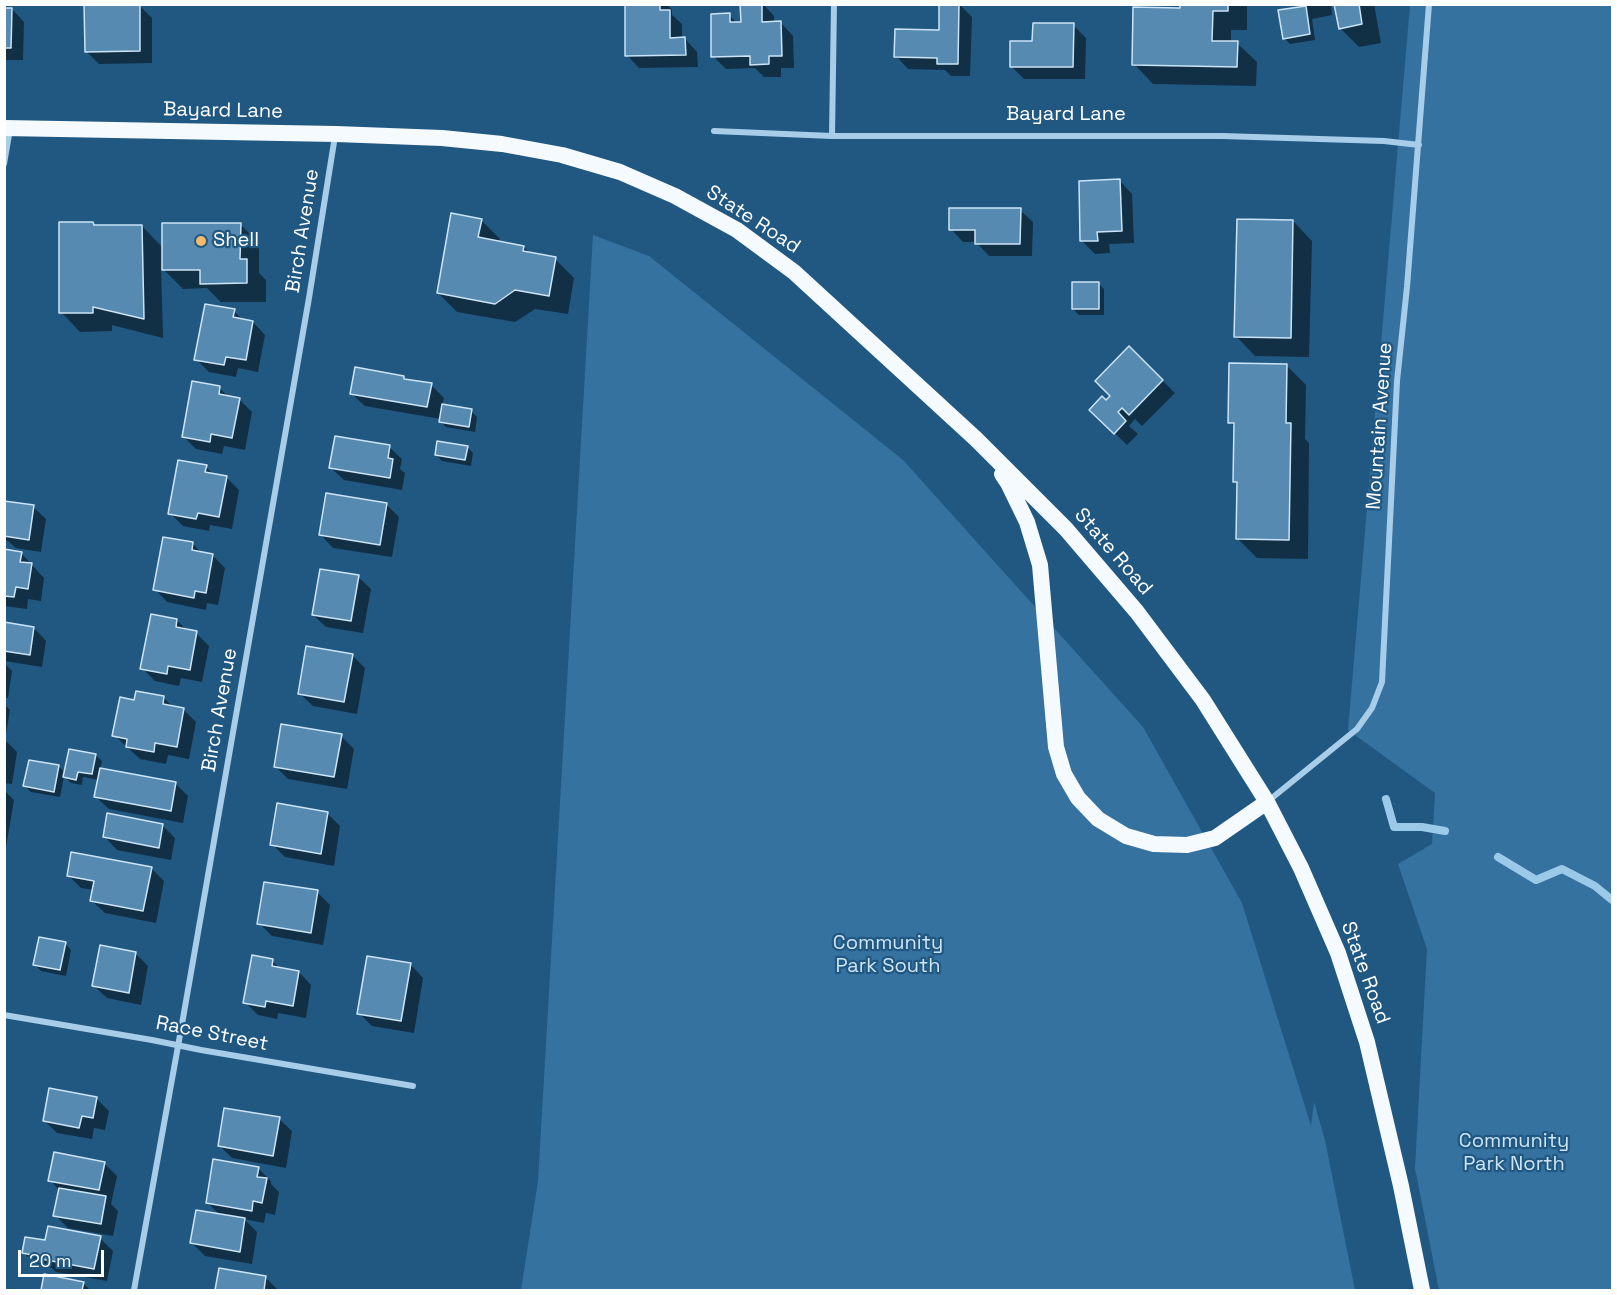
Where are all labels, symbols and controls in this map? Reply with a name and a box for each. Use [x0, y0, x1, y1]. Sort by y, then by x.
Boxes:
street label: Bayard Lane [163, 98, 283, 124]
street label: Bayard Lane [1006, 103, 1126, 127]
street label: Birch Avenue [281, 167, 325, 295]
street label: State Road [702, 181, 804, 259]
place label: Shell [213, 229, 259, 253]
marker: Shell [194, 234, 208, 248]
street label: Mountain Avenue [1362, 342, 1398, 510]
street label: State Road [1069, 504, 1157, 600]
street label: Birch Avenue [197, 646, 243, 774]
street label: State Road [1335, 919, 1395, 1027]
park label: Community Park South [833, 932, 943, 979]
street label: Race Street [154, 1011, 270, 1057]
park label: Community Park North [1459, 1130, 1569, 1177]
scale bar [21, 1238, 106, 1276]
text: 20 m [29, 1249, 72, 1272]

